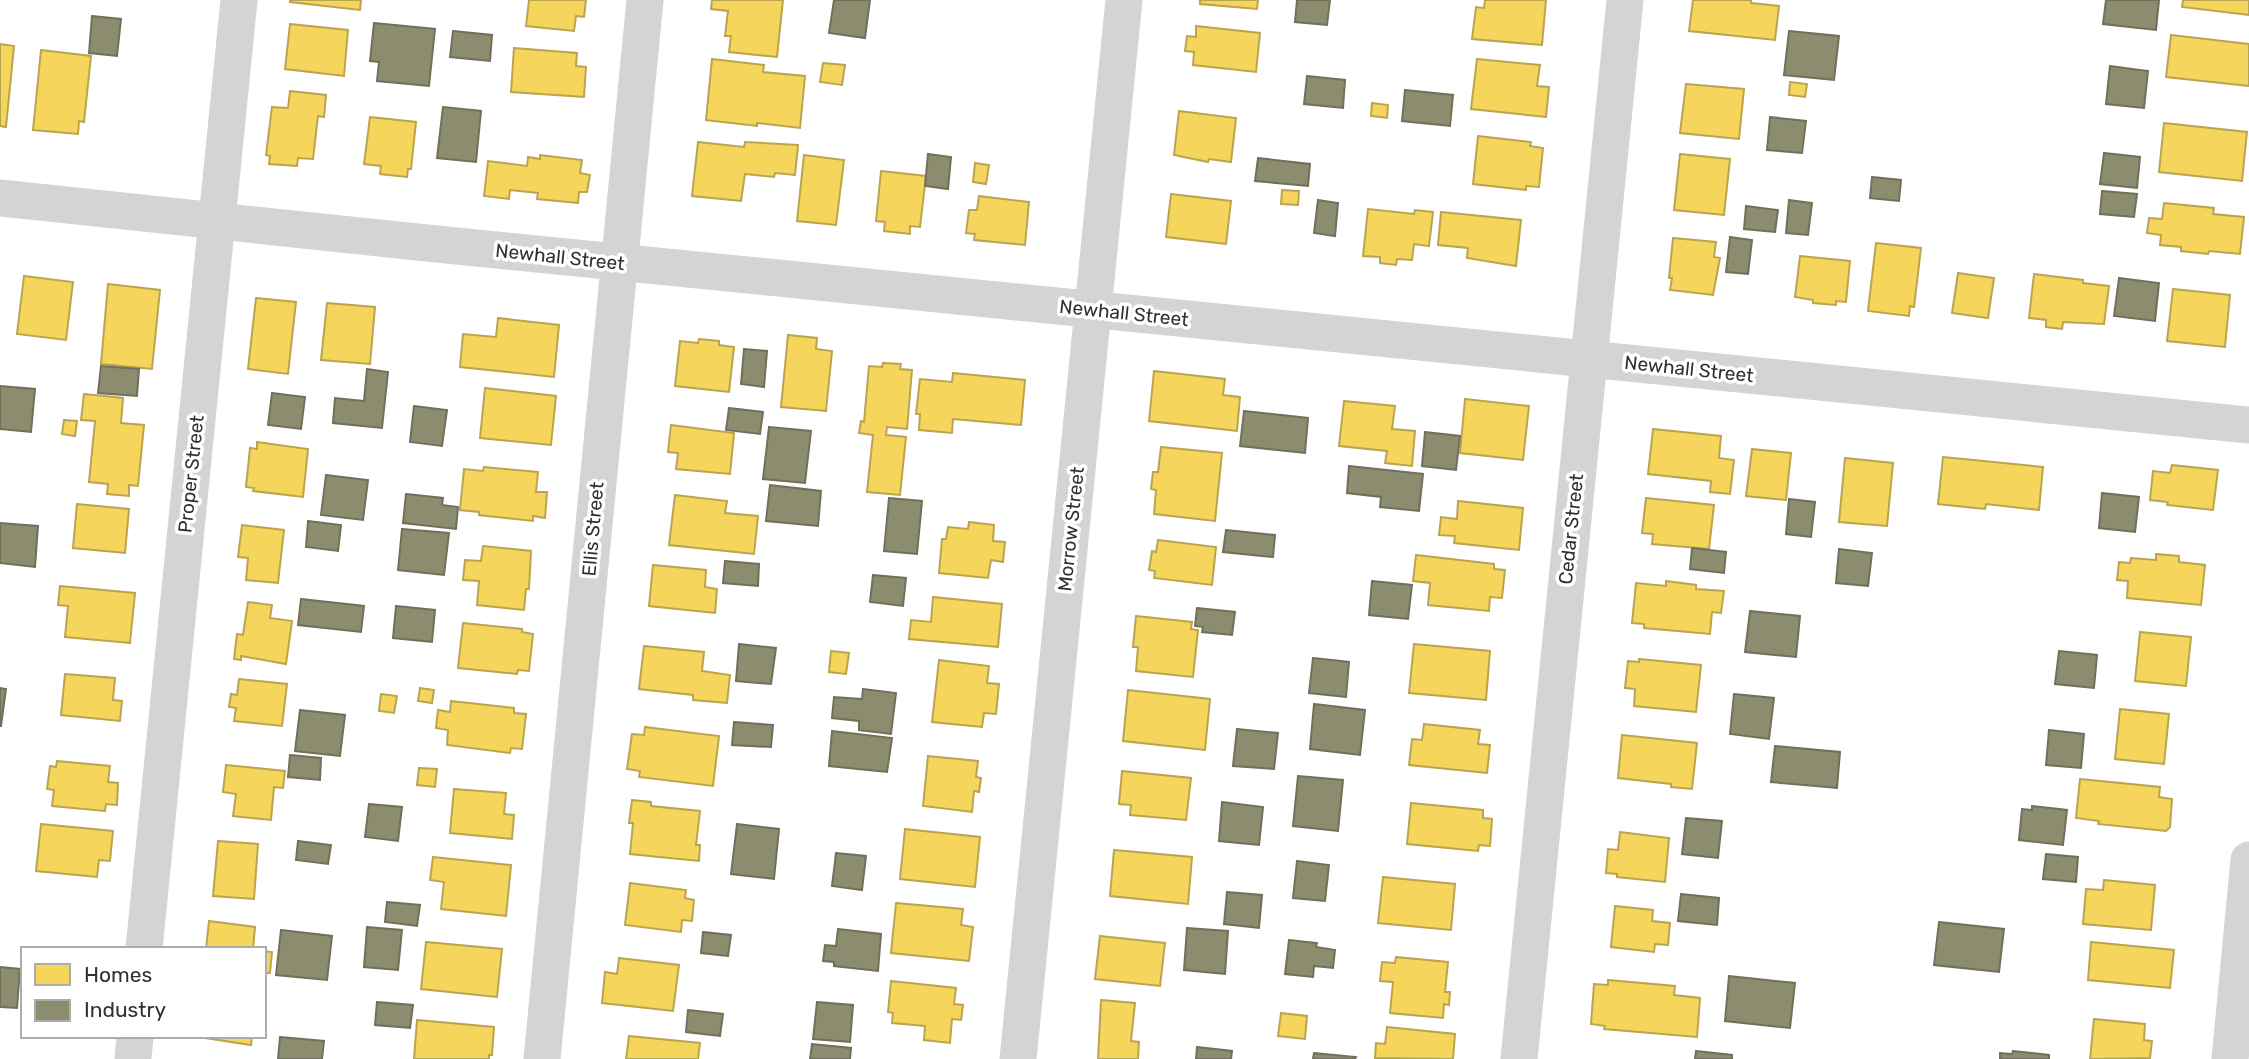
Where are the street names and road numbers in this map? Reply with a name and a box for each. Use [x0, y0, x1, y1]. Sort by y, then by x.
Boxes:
street label: Newhall Street [494, 239, 626, 275]
street label: Newhall Street [1058, 295, 1190, 331]
street label: Newhall Street [1623, 351, 1755, 387]
street label: Proper Street [173, 413, 209, 534]
street label: Morrow Street [1053, 465, 1089, 593]
street label: Cedar Street [1554, 472, 1588, 586]
street label: Ellis Street [577, 480, 609, 577]

